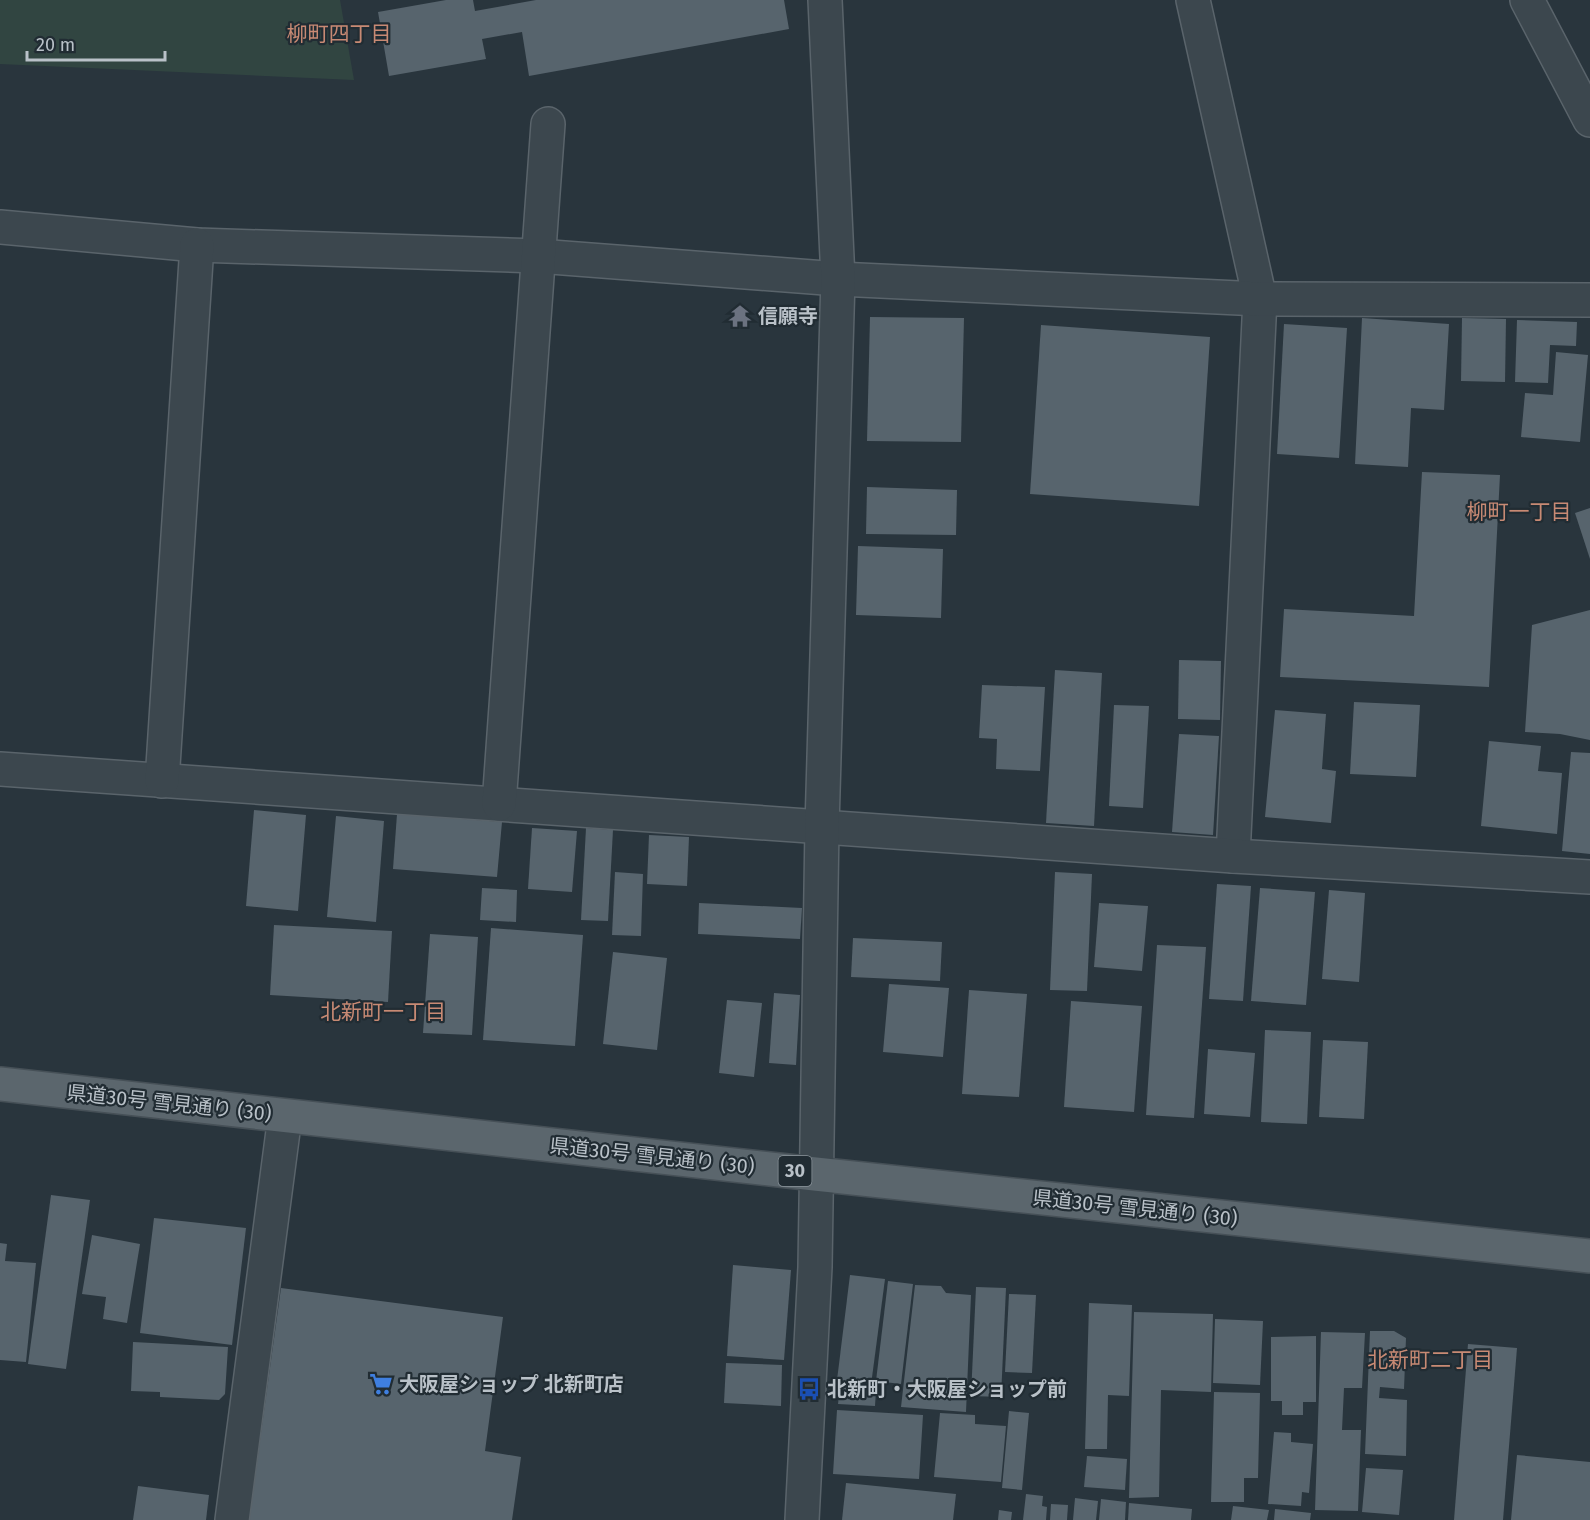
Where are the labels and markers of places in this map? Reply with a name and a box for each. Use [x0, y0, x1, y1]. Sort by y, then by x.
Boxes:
temple icon: 信願寺 [727, 303, 753, 329]
place label: 信願寺 [758, 304, 818, 328]
supermarket icon: 大阪屋ショップ 北新町店 [368, 1371, 394, 1397]
place label: 大阪屋ショップ 北新町店 [399, 1372, 624, 1396]
bus stop icon: 北新町・大阪屋ショップ前 [796, 1376, 822, 1402]
place label: 北新町・大阪屋ショップ前 [827, 1377, 1067, 1401]

